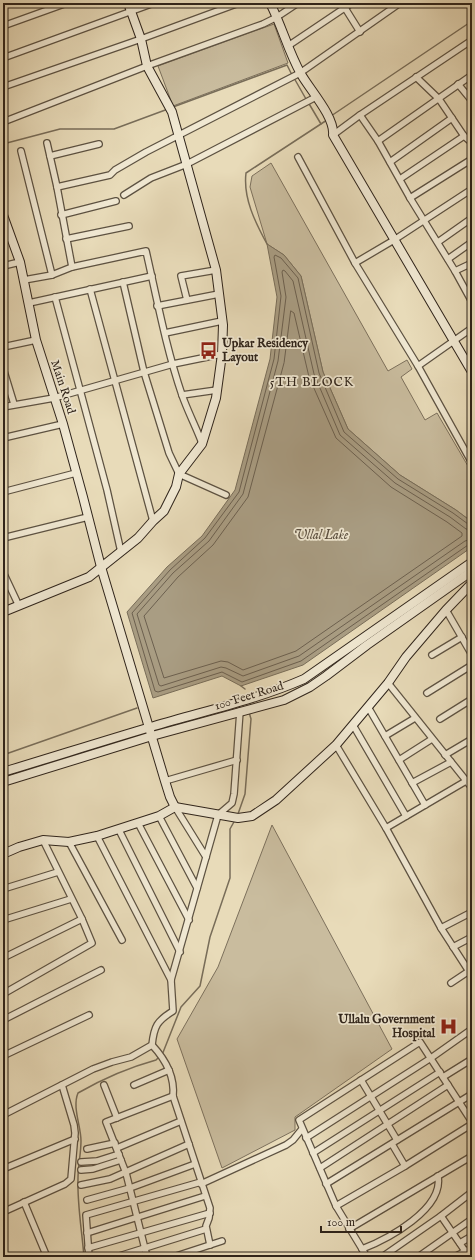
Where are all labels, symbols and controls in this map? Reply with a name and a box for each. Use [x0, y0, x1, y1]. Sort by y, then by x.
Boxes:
place label: Upkar Residency Layout [221, 336, 309, 366]
bus stop icon: Upkar Residency Layout [199, 340, 219, 360]
street label: Main Road [47, 358, 79, 416]
district label: 5TH BLOCK [270, 374, 354, 391]
water label: Ullal Lake [294, 527, 349, 544]
street label: 100 Feet Road [213, 678, 286, 714]
place label: Ullalu Government Hospital [337, 1012, 436, 1042]
hospital icon: Ullalu Government Hospital [438, 1016, 458, 1036]
scale bar [321, 1208, 401, 1234]
text: 100 m [327, 1215, 355, 1230]

